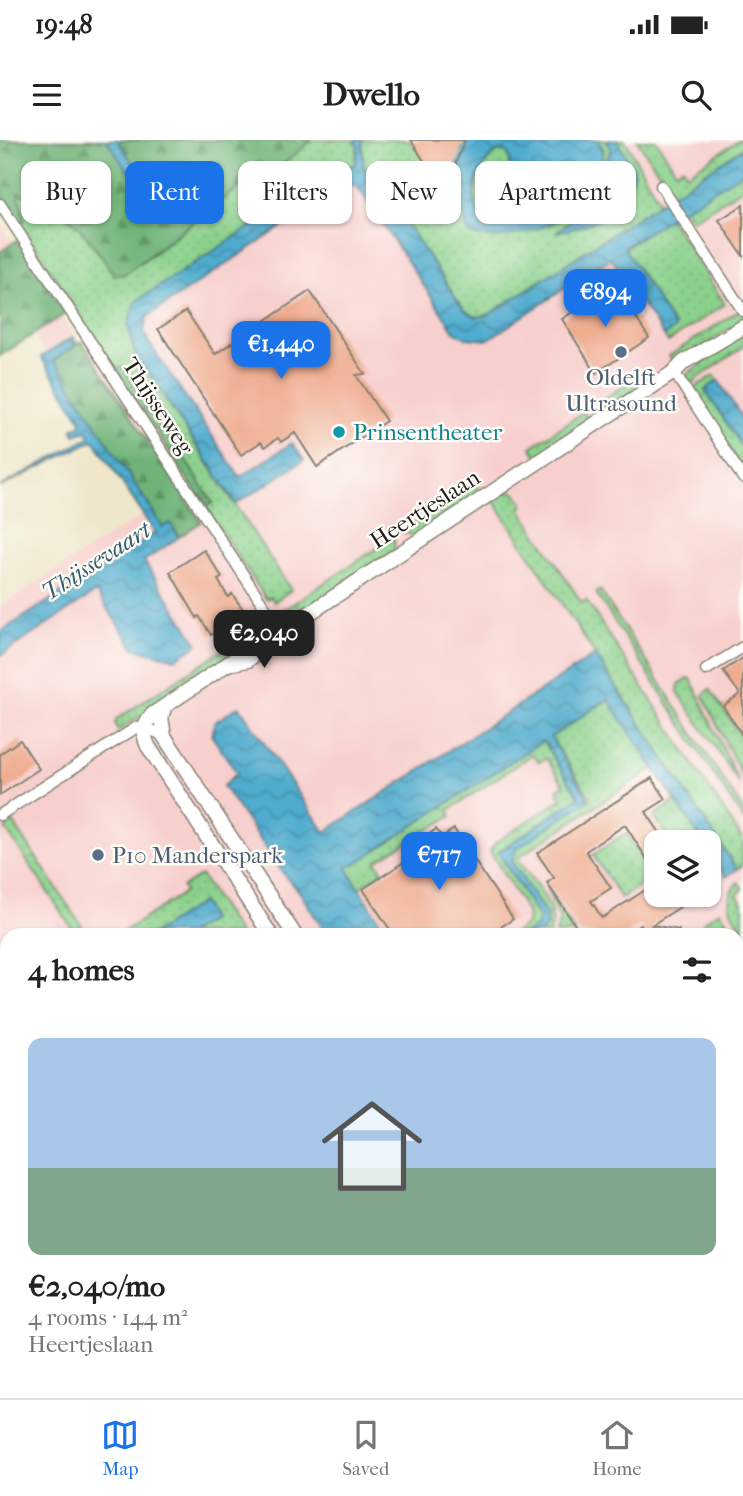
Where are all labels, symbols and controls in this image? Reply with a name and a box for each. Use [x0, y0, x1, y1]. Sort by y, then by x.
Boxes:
text: 19:48 [35, 9, 93, 40]
icon: menu [28, 76, 66, 114]
text: Dwello [323, 76, 420, 113]
icon: search [677, 76, 715, 114]
chip: Buy [21, 161, 111, 224]
chip: Rent [125, 161, 224, 224]
chip: Filters [238, 161, 352, 224]
chip: New [366, 161, 461, 224]
chip: Apartment [475, 161, 636, 224]
pin: €894 [564, 270, 646, 329]
text: €894 [580, 278, 630, 305]
pin: €1,440 [224, 322, 338, 381]
text: €1,440 [247, 330, 315, 357]
marker: Oldelft Ultrasound [613, 344, 629, 360]
street label: Thijsseweg [117, 353, 200, 460]
place label: Oldelft Ultrasound [565, 364, 677, 417]
place label: Prinsentheater [353, 419, 502, 446]
marker: Prinsentheater [331, 424, 347, 440]
street label: Heertjeslaan [365, 463, 485, 554]
water label: Thijssevaart [36, 515, 157, 606]
pin: €2,040 [207, 610, 321, 670]
text: €2,040 [230, 619, 298, 646]
map controls [644, 830, 721, 907]
button: layers [644, 830, 721, 907]
pin: €717 [398, 832, 480, 892]
text: €717 [417, 841, 461, 868]
place label: P10 Manderspark [112, 842, 284, 869]
marker: P10 Manderspark [90, 847, 106, 863]
icon: filters [678, 951, 716, 989]
text: 4 homes [28, 953, 135, 988]
icon: home [309, 1083, 435, 1209]
text: €2,040/mo [28, 1269, 165, 1304]
text: 4 rooms · 144 m² [28, 1304, 188, 1331]
text: Heertjeslaan [28, 1331, 153, 1358]
tab: Map [101, 1416, 139, 1480]
tab: Saved [342, 1416, 389, 1480]
tab: Home [592, 1416, 642, 1480]

